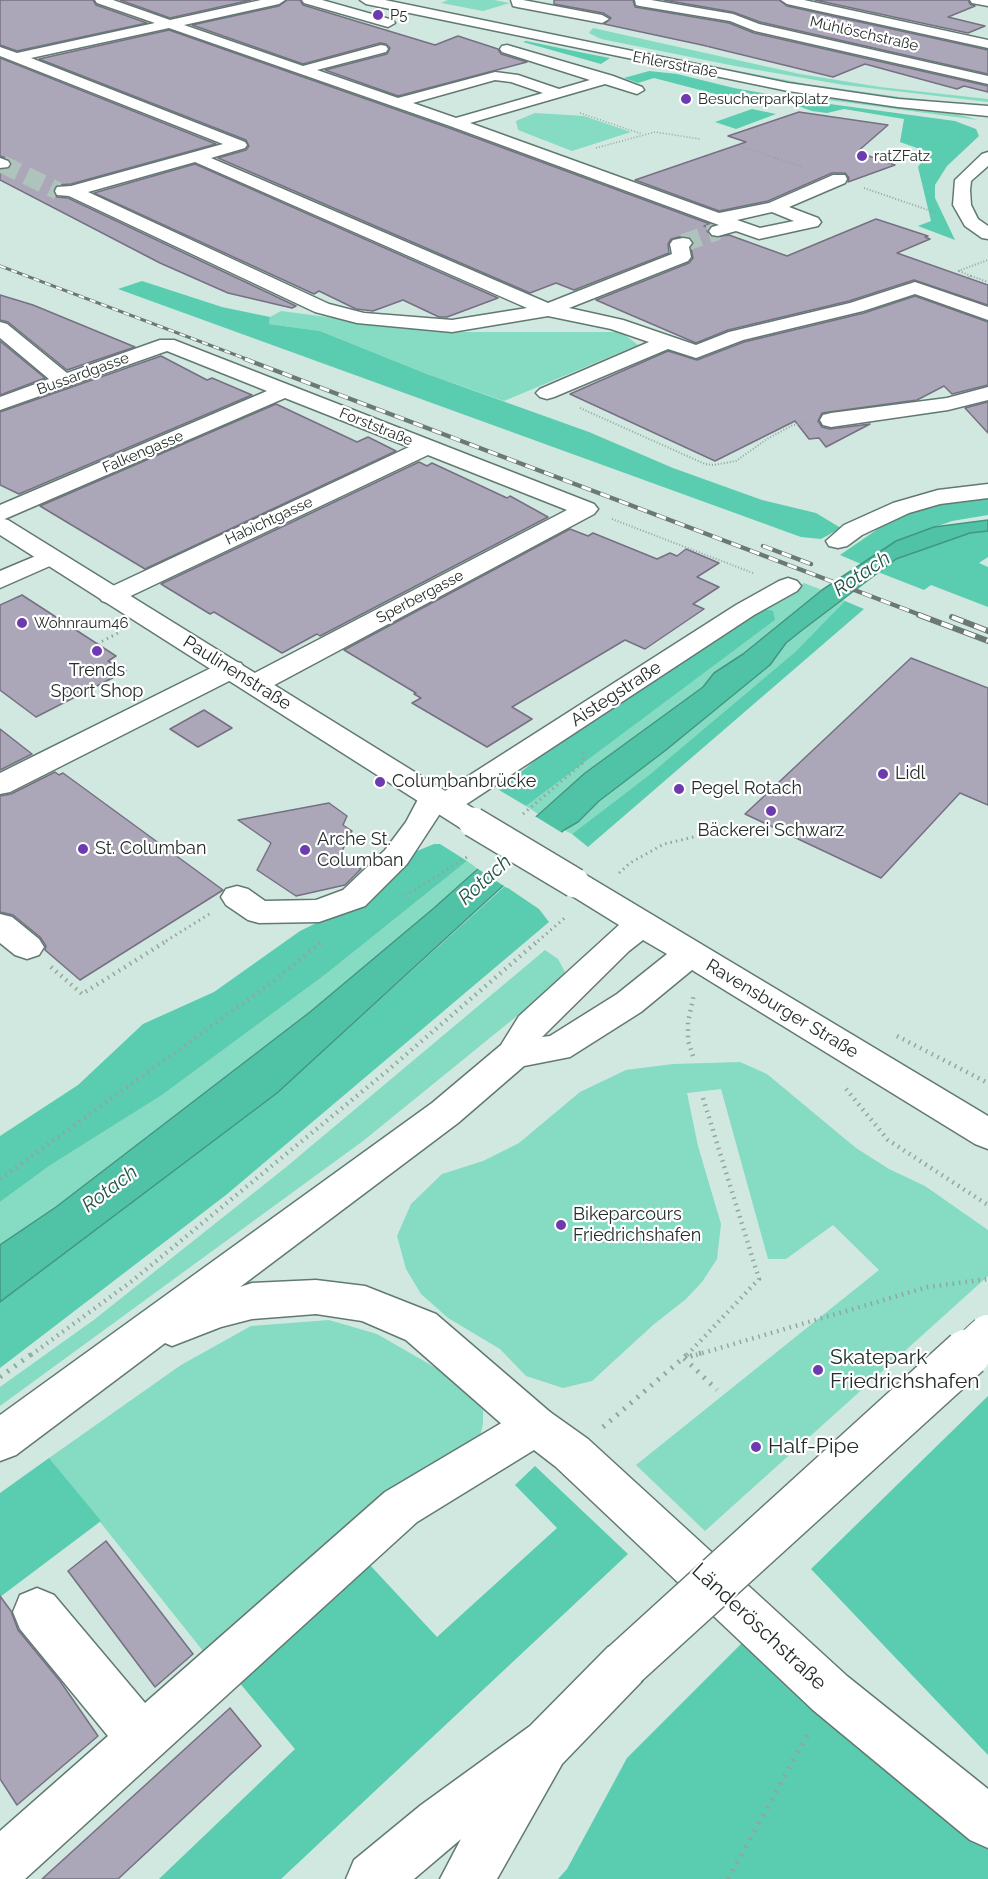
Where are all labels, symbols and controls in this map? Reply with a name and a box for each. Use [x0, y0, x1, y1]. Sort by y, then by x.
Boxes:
place label: P5 [390, 6, 408, 24]
marker: P5 [371, 8, 385, 22]
street label: Mühlöschstraße [808, 13, 920, 55]
street label: Ehlersstraße [631, 48, 719, 82]
place label: Besucherparkplatz [698, 90, 828, 108]
marker: Besucherparkplatz [679, 92, 693, 106]
place label: ratZFatz [874, 147, 930, 165]
marker: ratZFatz [855, 149, 869, 163]
street label: Bussardgasse [34, 349, 132, 399]
street label: Forststraße [337, 404, 415, 450]
street label: Falkengasse [100, 427, 186, 477]
street label: Habichtgasse [222, 493, 316, 549]
water label: Rotach [829, 546, 895, 602]
street label: Sperbergasse [373, 566, 467, 628]
place label: Wohnraum46 [34, 614, 128, 632]
marker: Wohnraum46 [15, 616, 29, 630]
street label: Paulinenstraße [179, 631, 295, 715]
marker: Trends Sport Shop [90, 644, 104, 658]
street label: Aistegstraße [567, 657, 665, 731]
place label: Trends Sport Shop [51, 660, 143, 702]
place label: Lidl [895, 763, 926, 785]
marker: Lidl [876, 767, 890, 781]
place label: Columbanbrücke [392, 771, 536, 793]
marker: Columbanbrücke [373, 775, 387, 789]
place label: Pegel Rotach [691, 778, 802, 800]
marker: Pegel Rotach [672, 782, 686, 796]
marker: Bäckerei Schwarz [764, 804, 778, 818]
place label: Bäckerei Schwarz [698, 820, 844, 842]
place label: Arche St. Columban [317, 829, 404, 872]
place label: St. Columban [95, 838, 206, 860]
marker: St. Columban [76, 842, 90, 856]
marker: Arche St. Columban [298, 843, 312, 857]
water label: Rotach [453, 850, 517, 910]
street label: Ravensburger Straße [702, 955, 862, 1063]
water label: Rotach [77, 1160, 143, 1218]
place label: Bikeparcours Friedrichshafen [573, 1204, 701, 1246]
marker: Bikeparcours Friedrichshafen [554, 1218, 568, 1232]
place label: Skatepark Friedrichshafen [830, 1345, 980, 1395]
marker: Skatepark Friedrichshafen [811, 1363, 825, 1377]
place label: Half-Pipe [768, 1434, 859, 1460]
marker: Half-Pipe [749, 1440, 763, 1454]
street label: Länderöschstraße [687, 1558, 831, 1696]

